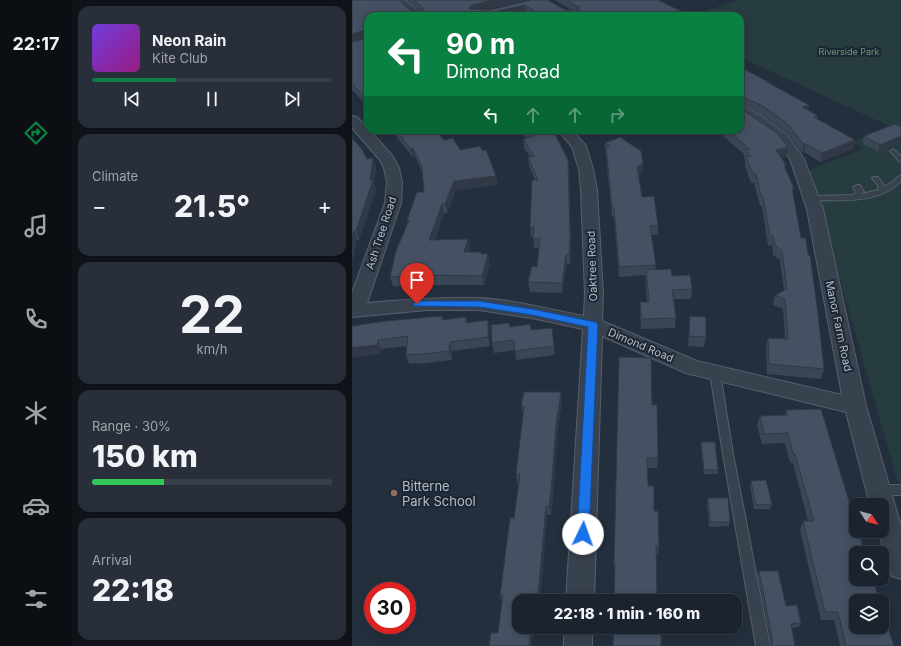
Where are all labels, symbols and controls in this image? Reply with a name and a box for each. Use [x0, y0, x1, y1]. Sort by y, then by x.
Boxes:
text: 90 m [446, 27, 515, 61]
icon: left [380, 28, 432, 80]
text: Neon Rain [152, 31, 226, 50]
text: 22:17 [13, 33, 59, 54]
park label: Riverside Park [819, 46, 880, 57]
text: Kite Club [152, 50, 208, 66]
text: Dimond Road [446, 61, 560, 82]
icon: previous [121, 88, 143, 110]
icon: pause [201, 88, 223, 110]
icon: next [281, 88, 303, 110]
icon: left [480, 104, 502, 126]
icon: ahead [522, 104, 544, 126]
icon: ahead [564, 104, 586, 126]
icon: right [606, 104, 628, 126]
icon: directions [22, 119, 50, 147]
text: Climate [92, 168, 138, 184]
text: 21.5° [174, 188, 250, 224]
text: − [92, 193, 107, 219]
text: + [317, 193, 332, 219]
street label: Ash Tree Road [363, 195, 399, 271]
icon: music [22, 212, 50, 240]
street label: Oaktree Road [584, 230, 600, 302]
pin [400, 263, 434, 304]
icon: arrive [406, 269, 428, 291]
street label: Manor Farm Road [823, 279, 855, 373]
text: 22 [179, 283, 245, 346]
icon: phone [22, 305, 50, 333]
street label: Dimond Road [606, 325, 676, 365]
text: km/h [197, 341, 227, 357]
icon: climate [22, 399, 50, 427]
text: Range · 30% [92, 418, 171, 434]
text: 150 km [92, 438, 198, 474]
place label: Bitterne Park School [402, 478, 476, 509]
marker: Bitterne Park School [389, 488, 399, 498]
icon: car [22, 492, 50, 520]
north arrow [849, 498, 889, 538]
map controls [849, 498, 889, 634]
position arrow [562, 513, 604, 555]
button: search [849, 546, 889, 586]
text: Arrival [92, 552, 132, 568]
text: 22:18 [92, 572, 174, 608]
speed limit sign: 30 [364, 582, 416, 634]
icon: filters [22, 585, 50, 613]
button: layers [849, 594, 889, 634]
text: 22:18 · 1 min · 160 m [554, 604, 700, 623]

